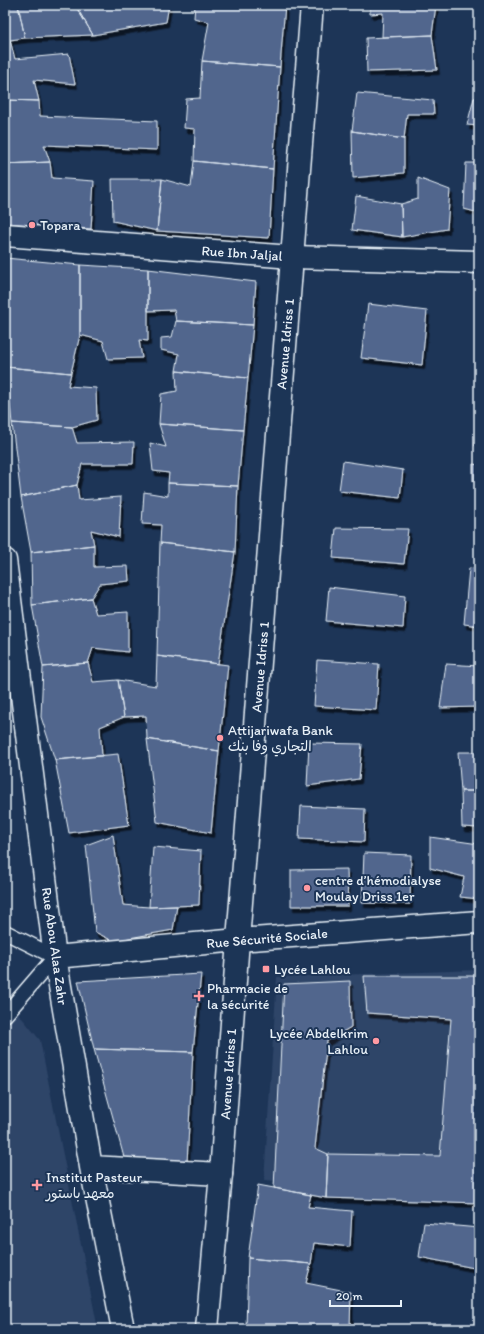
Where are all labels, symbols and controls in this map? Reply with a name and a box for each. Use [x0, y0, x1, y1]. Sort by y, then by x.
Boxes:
place label: Topara [40, 217, 81, 234]
marker: Topara [27, 220, 37, 230]
street label: Rue Ibn Jaljal [201, 242, 283, 265]
street label: Avenue Idriss 1 [273, 297, 298, 390]
street label: Avenue Idriss 1 [248, 620, 273, 713]
place label: Attijariwafa Bank التجاري وفا بنك [228, 722, 334, 757]
marker: Attijariwafa Bank التجاري وفا بنك [215, 733, 225, 743]
place label: centre d’hémodialyse Moulay Driss 1er [315, 872, 442, 905]
marker: centre d’hémodialyse Moulay Driss 1er [302, 883, 312, 893]
street label: Rue Abou Alaa Zahr [38, 886, 71, 1006]
street label: Rue Sécurité Sociale [206, 925, 329, 952]
place label: Lycée Lahlou [274, 961, 351, 978]
marker: Lycée Lahlou [261, 964, 271, 974]
place label: Pharmacie de la sécurité [207, 980, 288, 1013]
marker: Pharmacie de la sécurité [194, 991, 204, 1001]
place label: Lycée Abdelkrim Lahlou [269, 1025, 369, 1058]
street label: Avenue Idriss 1 [217, 1028, 240, 1120]
marker: Lycée Abdelkrim Lahlou [371, 1036, 381, 1046]
place label: Institut Pasteur معهد باستور [45, 1169, 143, 1202]
marker: Institut Pasteur معهد باستور [31, 1179, 43, 1191]
scale bar [330, 1282, 401, 1308]
text: 20 m [336, 1289, 363, 1303]

